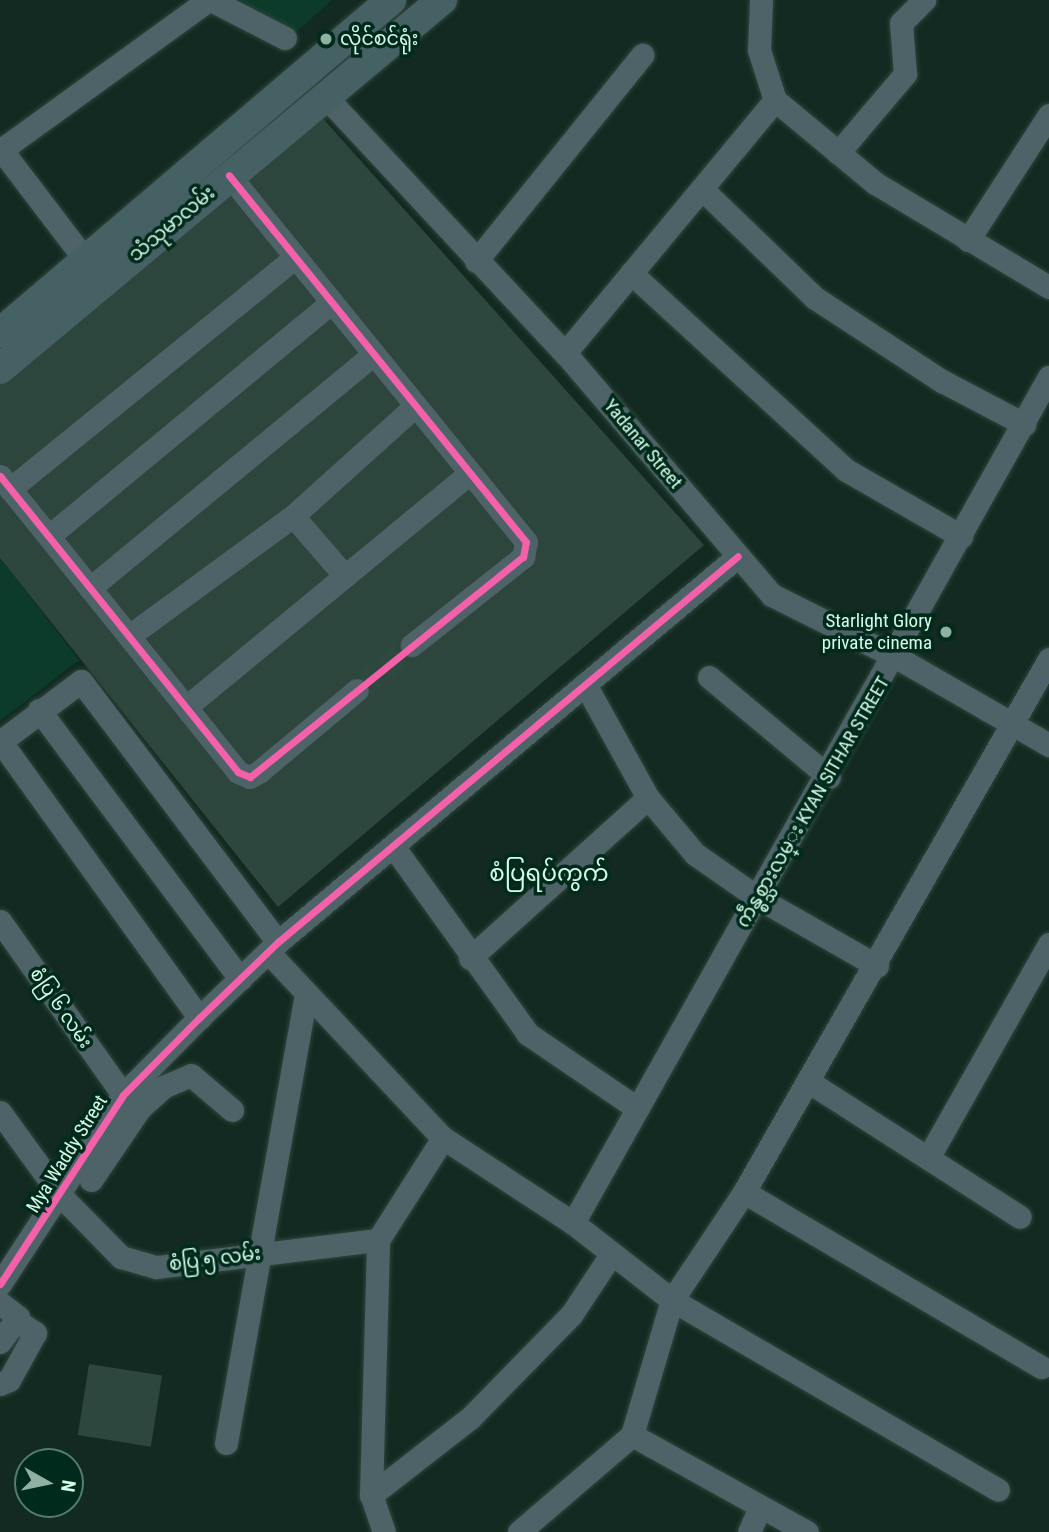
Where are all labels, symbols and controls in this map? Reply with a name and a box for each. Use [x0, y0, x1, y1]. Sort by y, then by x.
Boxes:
place label: လိုင်စင်ရုံး [340, 28, 418, 50]
marker: လိုင်စင်ရုံး [318, 31, 334, 47]
street label: သံသုမာလမ်း [124, 181, 220, 267]
street label: Yadanar Street [599, 395, 687, 493]
place label: Starlight Glory private cinema [822, 610, 932, 654]
marker: Starlight Glory private cinema [938, 624, 954, 640]
street label: ကဵန္စစ္သားလမ္း KYAN SITHAR STREET [732, 672, 894, 932]
district label: စံပြရပ်ကွက် [489, 860, 609, 888]
street label: စံပြ ၆ လမ်း [25, 963, 97, 1053]
street label: Mya Waddy Street [22, 1091, 112, 1217]
street label: စံပြ ၅ လမ်း [168, 1242, 262, 1276]
north arrow [14, 1448, 84, 1518]
text: N [56, 1478, 81, 1494]

